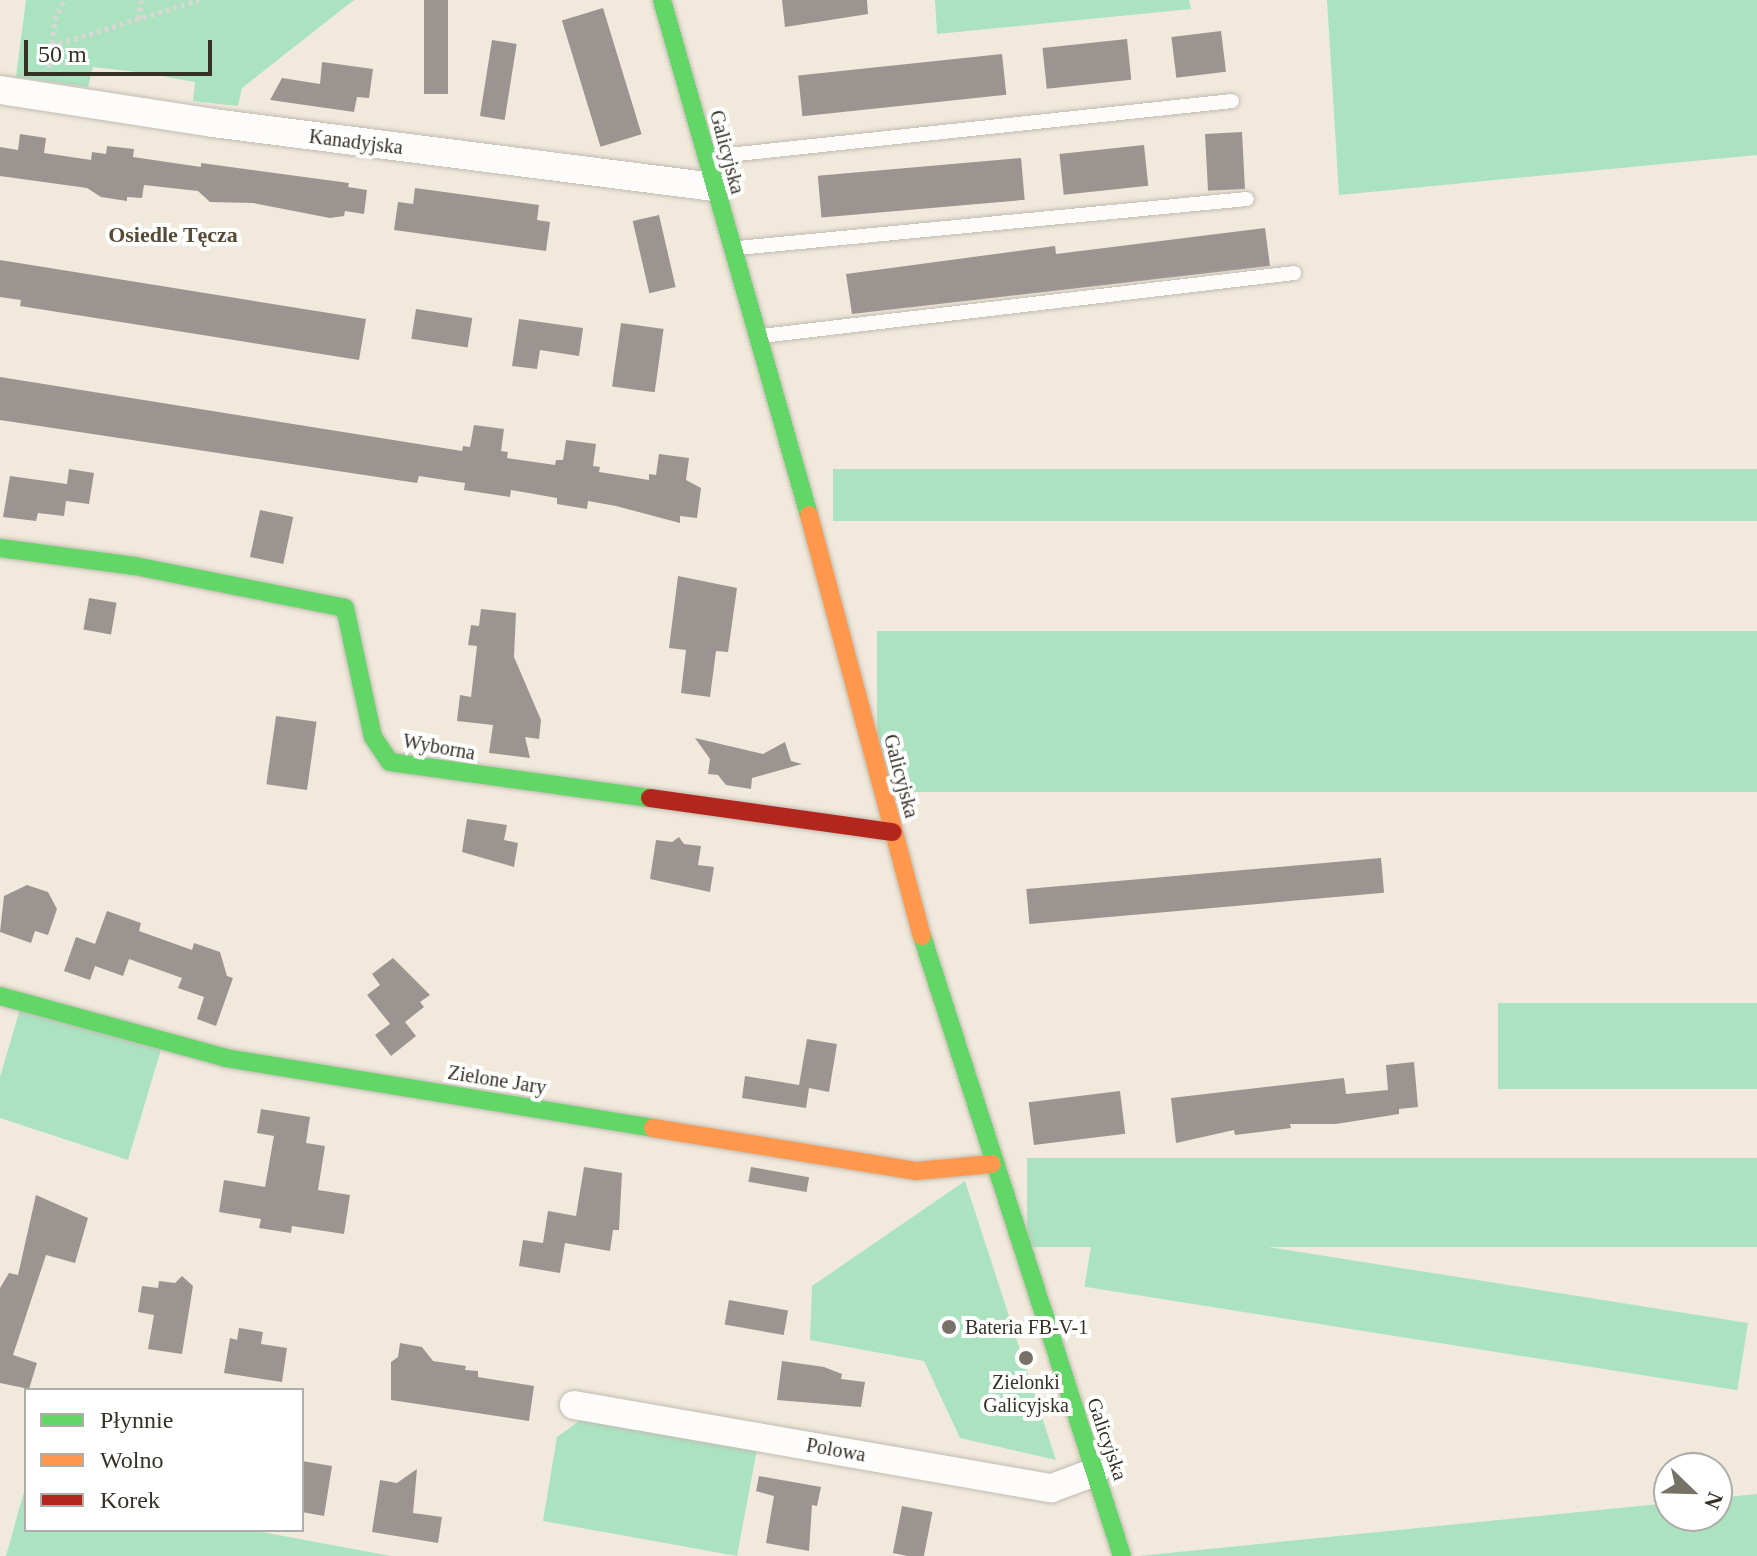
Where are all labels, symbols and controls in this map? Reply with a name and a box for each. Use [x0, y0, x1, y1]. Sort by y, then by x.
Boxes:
scale bar [28, 24, 216, 74]
text: 50 m [38, 41, 87, 67]
street label: Galicyjska [704, 108, 750, 196]
street label: Kanadyjska [308, 124, 404, 160]
district label: Osiedle Tęcza [108, 222, 238, 248]
street label: Wyborna [401, 729, 477, 765]
street label: Galicyjska [878, 732, 924, 820]
street label: Zielone Jary [446, 1060, 548, 1100]
place label: Bateria FB-V-1 [965, 1315, 1088, 1339]
marker: Bateria FB-V-1 [940, 1318, 958, 1336]
marker: Zielonki Galicyjska [1017, 1349, 1035, 1367]
place label: Zielonki Galicyjska [983, 1370, 1069, 1417]
legend [24, 1388, 304, 1532]
street label: Galicyjska [1082, 1395, 1132, 1483]
text: Płynnie [100, 1407, 173, 1433]
street label: Polowa [804, 1433, 868, 1467]
text: Wolno [100, 1447, 163, 1473]
north arrow [1653, 1452, 1733, 1532]
text: Korek [100, 1487, 160, 1513]
text: N [1699, 1489, 1728, 1513]

